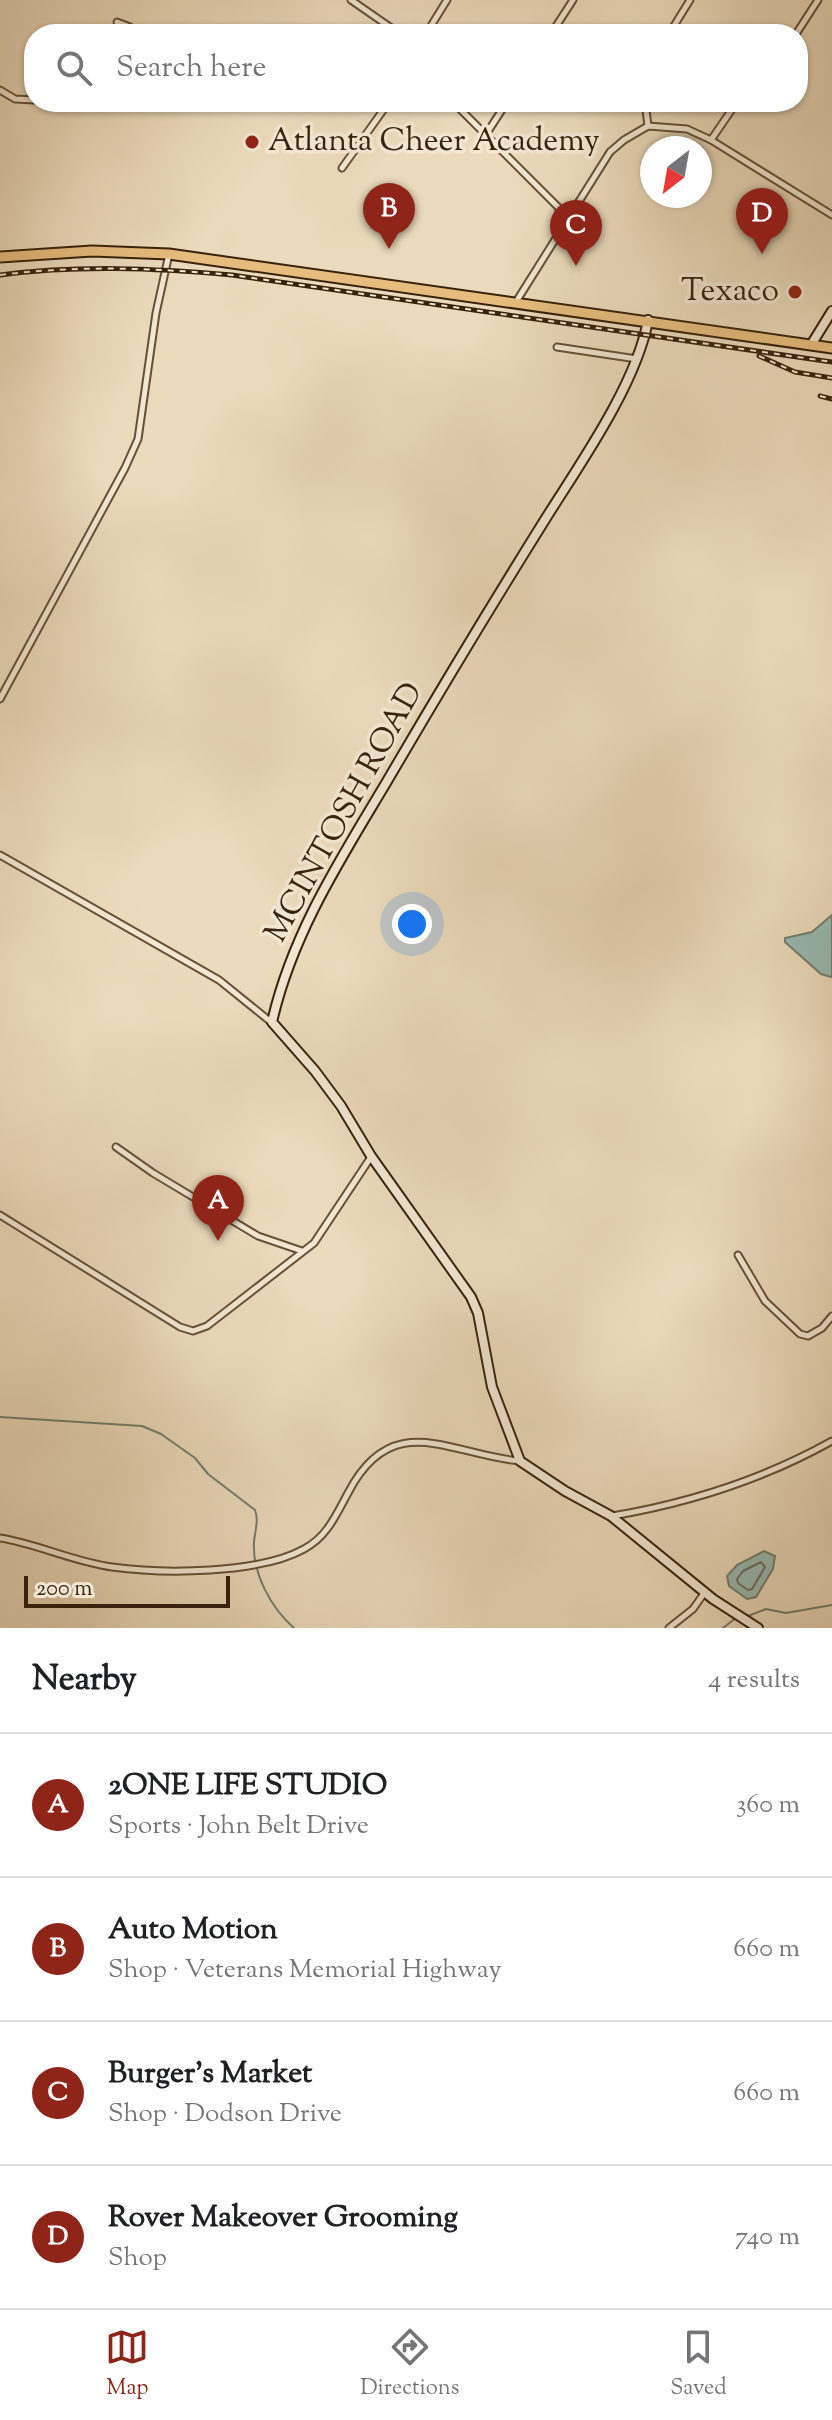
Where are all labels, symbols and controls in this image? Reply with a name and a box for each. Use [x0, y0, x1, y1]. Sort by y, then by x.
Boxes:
search box [24, 24, 808, 112]
icon: search [52, 46, 96, 90]
text: Search here [116, 47, 266, 90]
place label: Atlanta Cheer Academy [268, 119, 600, 165]
marker: Atlanta Cheer Academy [243, 133, 261, 151]
north arrow [640, 136, 712, 208]
pin: B [363, 183, 415, 249]
pin: D [736, 188, 788, 254]
pin: C [550, 200, 602, 266]
place label: Texaco [681, 269, 779, 315]
marker: Texaco [786, 283, 804, 301]
street label: MCINTOSH ROAD [254, 675, 436, 951]
your location [392, 904, 432, 944]
pin: A [192, 1175, 244, 1241]
scale bar [24, 1572, 230, 1608]
text: 200 m [36, 1574, 92, 1606]
text: Nearby [32, 1656, 137, 1705]
text: 4 results [708, 1662, 800, 1699]
text: 2ONE LIFE STUDIO [108, 1765, 387, 1808]
text: A [47, 1787, 69, 1824]
text: 360 m [736, 1787, 800, 1824]
text: Sports · John Belt Drive [108, 1808, 369, 1845]
text: Auto Motion [108, 1909, 278, 1952]
text: B [50, 1931, 66, 1968]
text: 660 m [733, 1931, 800, 1968]
text: Shop · Veterans Memorial Highway [108, 1952, 501, 1989]
text: Burger's Market [108, 2053, 312, 2096]
text: C [48, 2075, 68, 2112]
text: 660 m [733, 2075, 800, 2112]
text: Shop · Dodson Drive [108, 2096, 342, 2133]
text: Rover Makeover Grooming [108, 2197, 458, 2240]
text: D [48, 2219, 68, 2256]
text: 740 m [735, 2219, 800, 2256]
text: Shop [108, 2240, 167, 2277]
tab: Map [105, 2325, 149, 2405]
tab: Directions [360, 2325, 459, 2405]
tab: Saved [670, 2325, 727, 2405]

